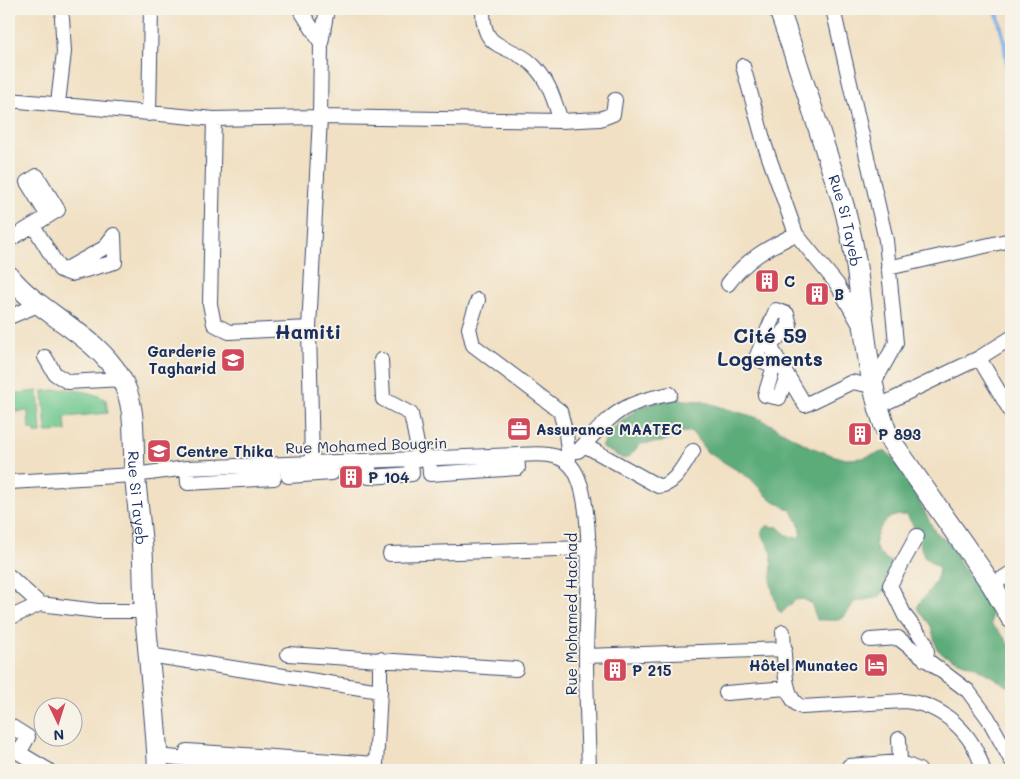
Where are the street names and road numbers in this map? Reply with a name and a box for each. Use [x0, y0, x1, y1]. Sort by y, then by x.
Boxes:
street label: Rue Si Tayeb [824, 172, 866, 268]
street label: Rue Mohamed Bougrin [285, 432, 447, 458]
street label: Rue Si Tayeb [124, 451, 152, 546]
street label: Rue Mohamed Hachad [561, 533, 581, 695]

